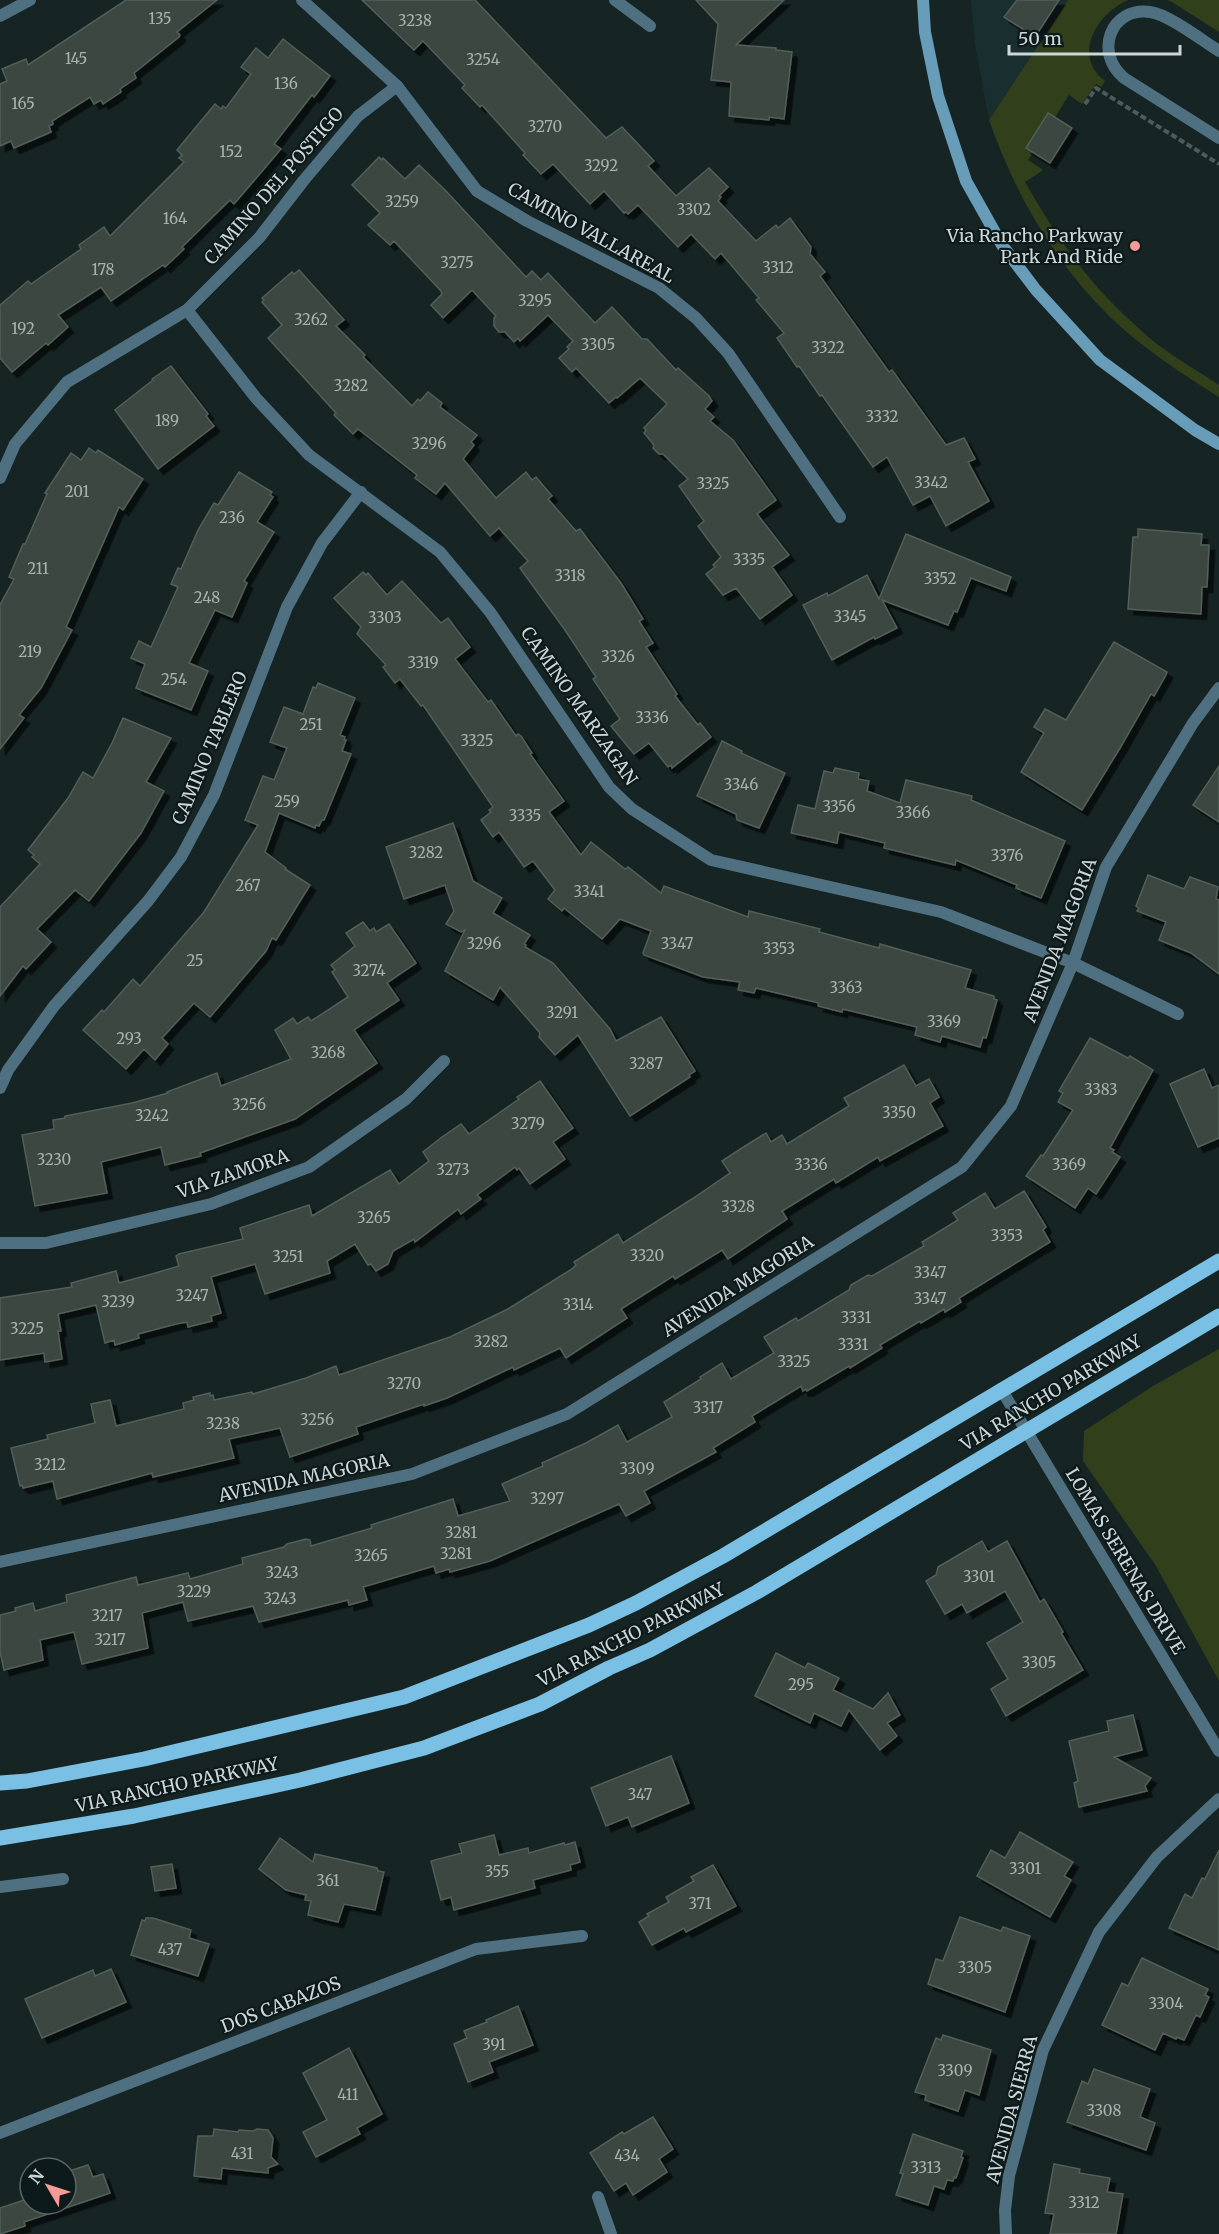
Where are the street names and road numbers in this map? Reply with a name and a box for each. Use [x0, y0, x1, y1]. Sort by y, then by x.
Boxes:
street label: CAMINO DEL POSTIGO [199, 102, 348, 269]
street label: CAMINO VALLAREAL [504, 177, 679, 288]
street label: CAMINO MARZAGAN [516, 622, 643, 789]
street label: CAMINO TABLERO [167, 668, 252, 828]
street label: AVENIDA MAGORIA [1017, 854, 1102, 1026]
street label: VIA ZAMORA [173, 1144, 292, 1204]
street label: AVENIDA MAGORIA [657, 1229, 818, 1342]
street label: VIA RANCHO PARKWAY [955, 1329, 1146, 1456]
street label: AVENIDA MAGORIA [215, 1448, 392, 1507]
street label: LOMAS SERENAS DRIVE [1061, 1463, 1191, 1659]
street label: VIA RANCHO PARKWAY [532, 1577, 729, 1692]
street label: VIA RANCHO PARKWAY [72, 1752, 281, 1817]
street label: DOS CABAZOS [218, 1971, 344, 2038]
street label: AVENIDA SIERRA [980, 2032, 1042, 2186]

